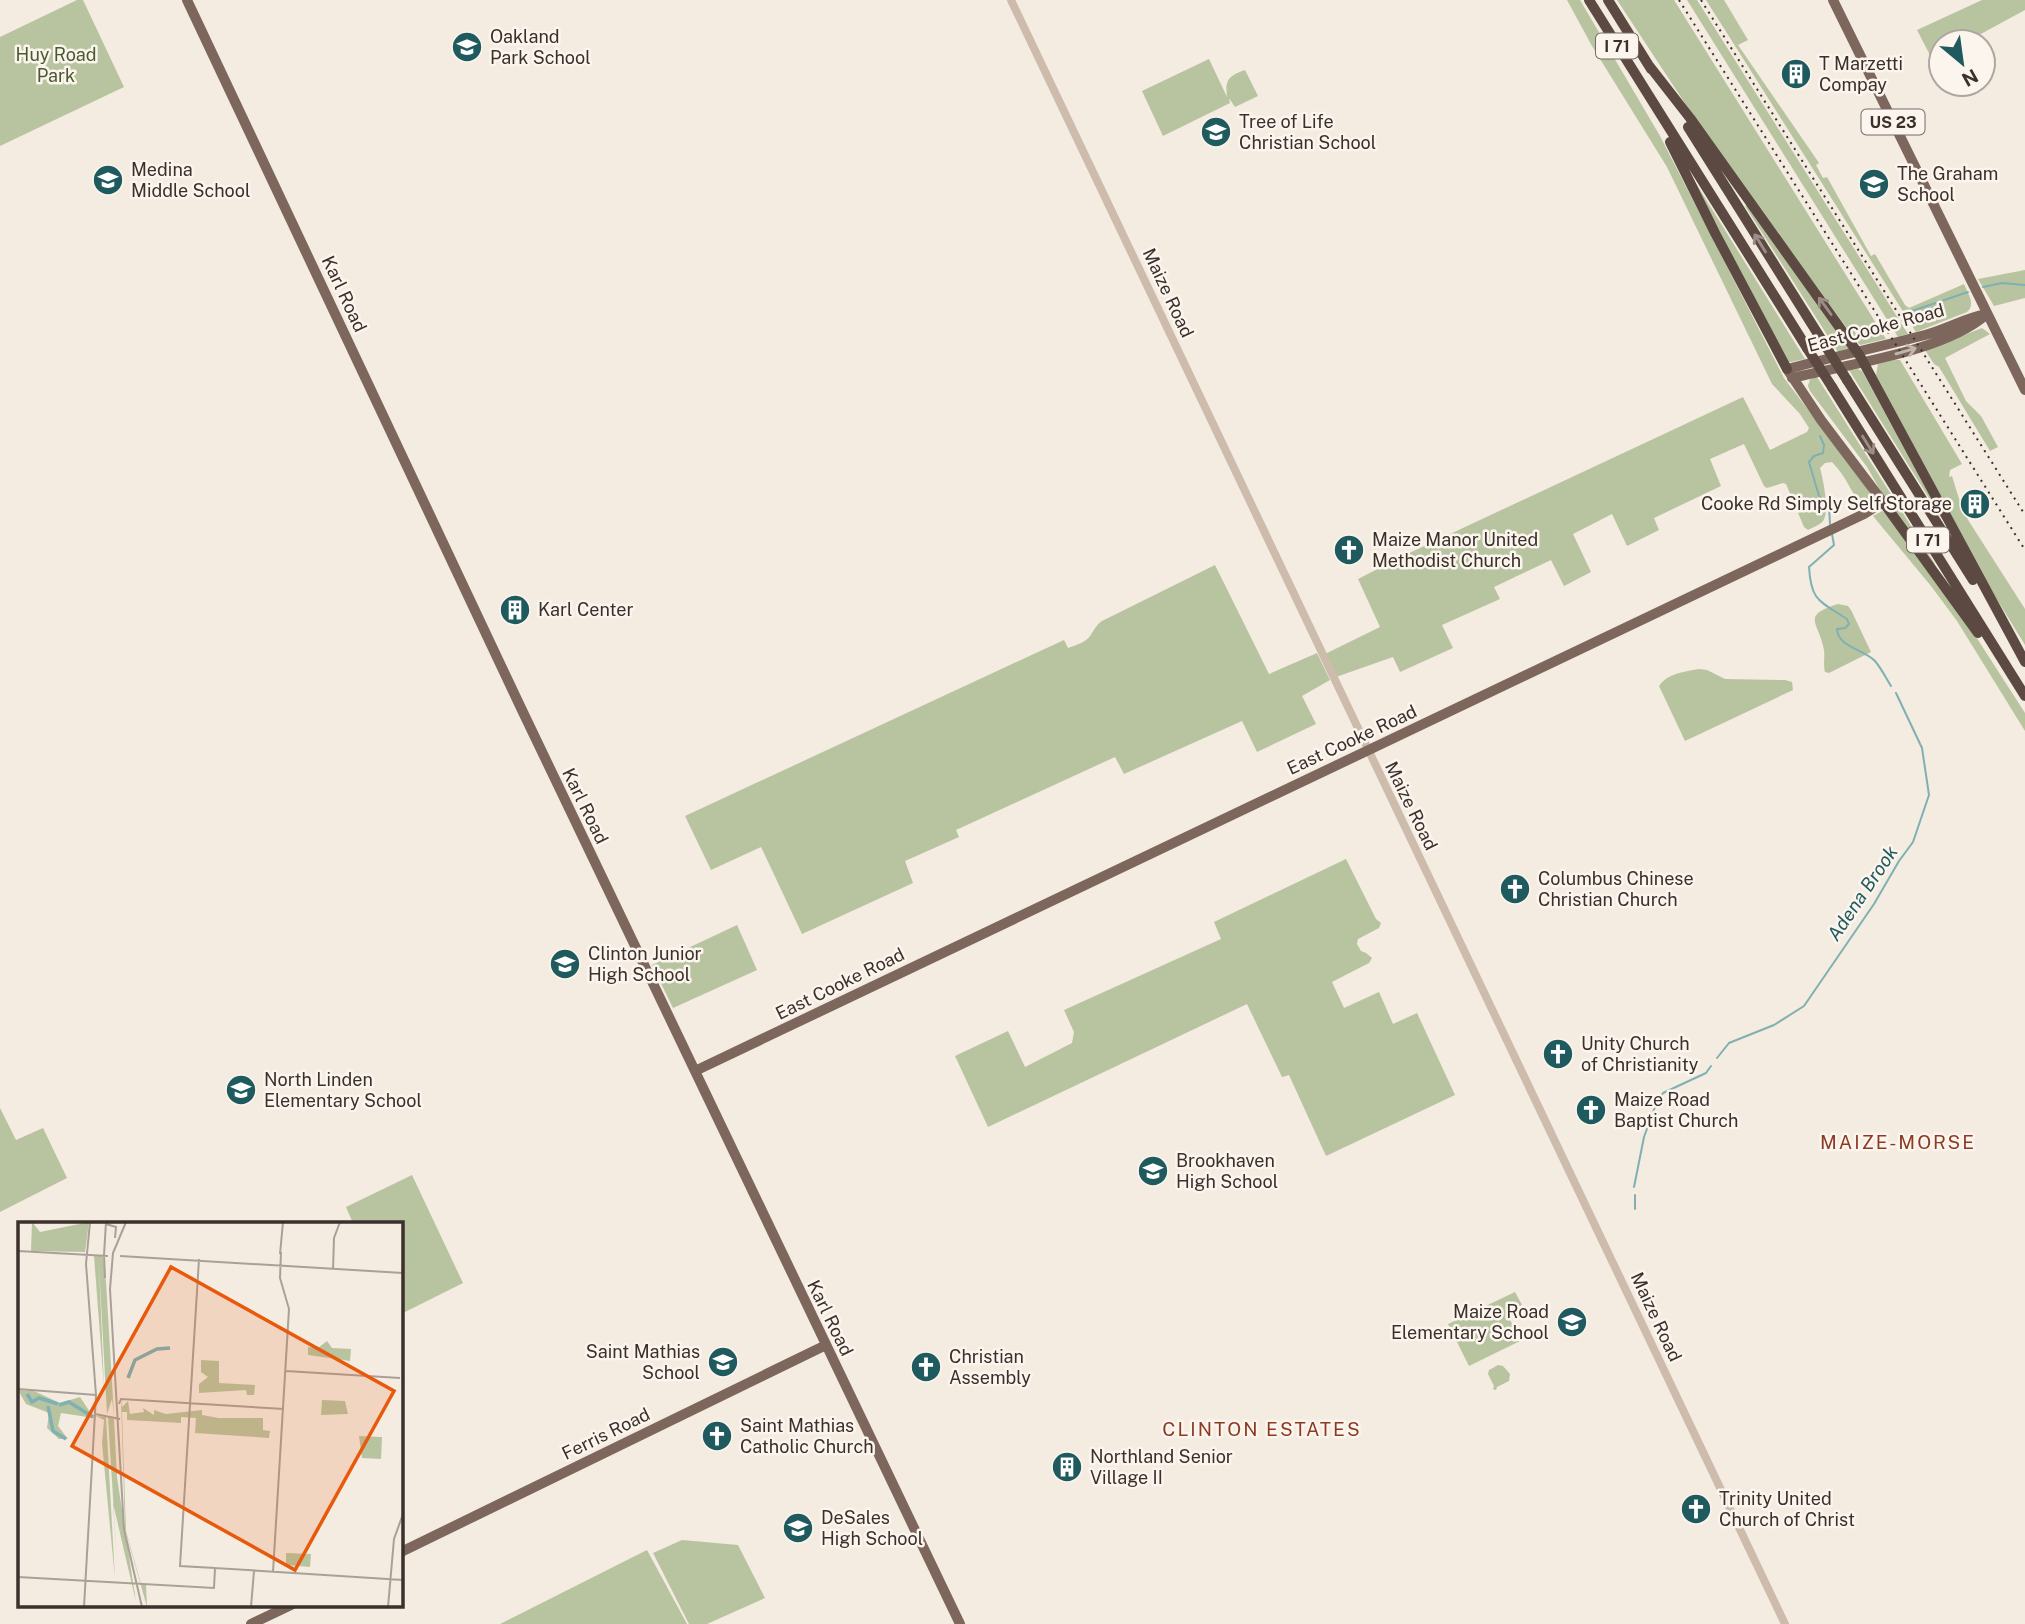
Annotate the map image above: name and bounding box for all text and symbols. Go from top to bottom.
place label: Oakland Park School [490,26,591,68]
north arrow [1927,28,1997,98]
school or university icon: Oakland Park School [450,30,484,64]
road number: I 71 [1596,34,1638,58]
park label: Huy Road Park [16,44,96,86]
place label: T Marzetti Compay [1819,53,1903,95]
building icon: T Marzetti Compay [1779,57,1813,91]
text: N [1958,65,1982,91]
road number: US 23 [1862,110,1924,134]
place label: Tree of Life Christian School [1239,111,1376,153]
school or university icon: Tree of Life Christian School [1199,115,1233,149]
place label: Medina Middle School [131,159,250,201]
school or university icon: Medina Middle School [91,163,125,197]
place label: The Graham School [1897,163,1998,205]
school or university icon: The Graham School [1857,167,1891,201]
one-way arrow [1753,234,1768,253]
street label: Maize Road [1139,245,1198,341]
street label: Karl Road [318,252,371,335]
one-way arrow [1818,297,1832,316]
street label: East Cooke Road [1805,299,1947,356]
one-way arrow [1895,344,1917,357]
one-way arrow [1861,434,1875,454]
building icon: Cooke Rd Simply Self Storage [1958,487,1992,521]
place label: Cooke Rd Simply Self Storage [1701,493,1952,514]
road number: I 71 [1907,527,1949,552]
place label: Maize Manor United Methodist Church [1372,529,1538,571]
church icon: Maize Manor United Methodist Church [1332,533,1366,567]
building icon: Karl Center [498,593,532,627]
place label: Karl Center [538,599,634,620]
street label: East Cooke Road [1284,700,1420,779]
street label: Maize Road [1381,758,1442,854]
street label: Karl Road [558,765,613,847]
water label: Adena Brook [1822,841,1902,945]
place label: Columbus Chinese Christian Church [1538,868,1694,910]
church icon: Columbus Chinese Christian Church [1498,872,1532,906]
place label: Clinton Junior High School [588,943,702,985]
street label: East Cooke Road [772,943,908,1024]
school or university icon: Clinton Junior High School [548,947,582,981]
place label: Unity Church of Christianity [1581,1033,1699,1075]
church icon: Unity Church of Christianity [1541,1037,1575,1071]
place label: North Linden Elementary School [264,1069,422,1111]
school or university icon: North Linden Elementary School [224,1073,258,1107]
place label: Maize Road Baptist Church [1614,1089,1738,1131]
church icon: Maize Road Baptist Church [1574,1093,1608,1127]
district label: MAIZE-MORSE [1820,1131,1976,1153]
place label: Brookhaven High School [1176,1150,1278,1192]
school or university icon: Brookhaven High School [1136,1154,1170,1188]
inset map [18,1222,402,1606]
street label: Maize Road [1627,1269,1686,1365]
street label: Karl Road [803,1277,858,1359]
place label: Maize Road Elementary School [1391,1301,1549,1343]
school or university icon: Maize Road Elementary School [1555,1305,1589,1339]
place label: Saint Mathias School [586,1341,700,1383]
school or university icon: Saint Mathias School [706,1345,740,1379]
place label: Christian Assembly [949,1346,1031,1388]
church icon: Christian Assembly [909,1350,943,1384]
street label: Ferris Road [558,1403,653,1464]
place label: Saint Mathias Catholic Church [740,1415,874,1457]
district label: CLINTON ESTATES [1162,1418,1362,1440]
church icon: Saint Mathias Catholic Church [700,1419,734,1453]
place label: Northland Senior Village II [1090,1446,1233,1488]
building icon: Northland Senior Village II [1050,1450,1084,1484]
place label: Trinity United Church of Christ [1719,1488,1855,1530]
church icon: Trinity United Church of Christ [1679,1492,1713,1526]
place label: DeSales High School [821,1507,923,1549]
school or university icon: DeSales High School [781,1511,815,1545]

